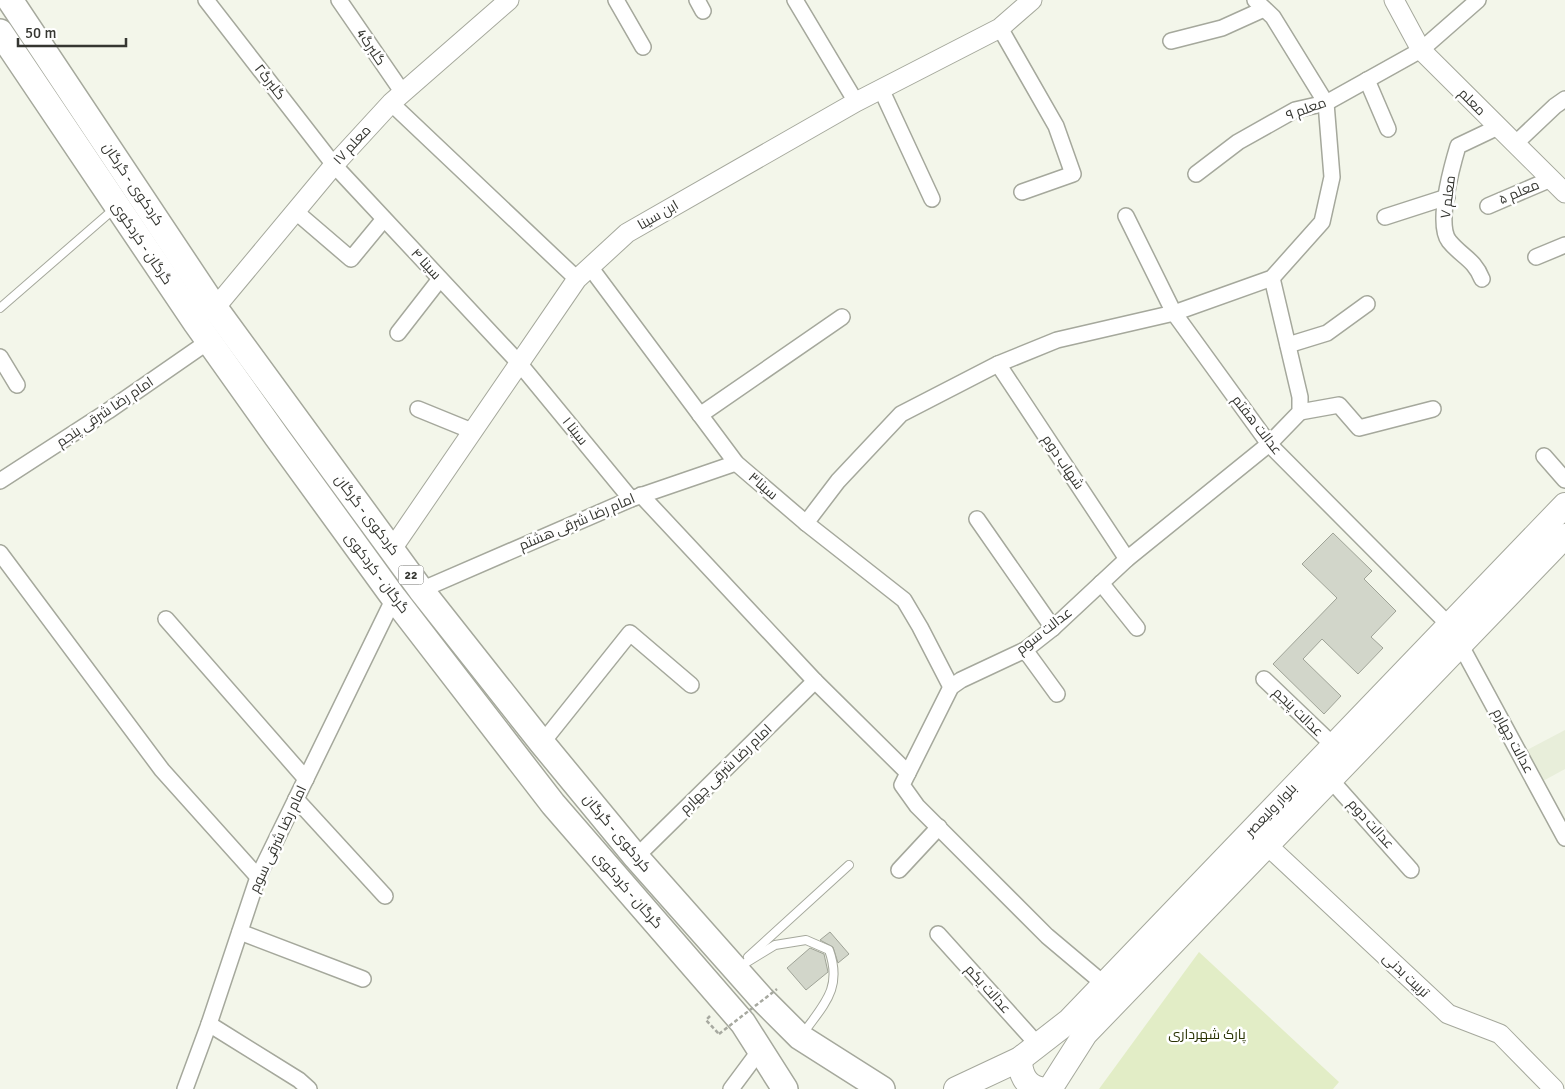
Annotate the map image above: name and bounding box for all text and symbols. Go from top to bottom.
scale bar [18,15,125,47]
text: 50 m [25,24,56,42]
street label: گلبرگ4 [353,25,389,69]
street label: گلبرگ۲ [251,61,289,103]
street label: معلم [1454,85,1489,120]
street label: معلم ۹ [1283,94,1329,125]
street label: معلم ۱۷ [330,122,375,169]
street label: کردکوی - گرگان [99,139,167,229]
street label: معلم ۷ [1437,175,1460,220]
street label: معلم ۵ [1496,176,1542,209]
street label: ابن سینا [635,197,681,233]
street label: گرگان - کردکوی [108,198,176,288]
street label: سینا ۴ [407,245,445,283]
street label: امام رضا شرقی پنجم [53,373,157,452]
street label: عدالت هفتم [1228,392,1286,459]
street label: سینا ۱ [559,413,591,449]
street label: شهاب دوم [1038,431,1087,493]
street label: سینا۳ [745,469,781,503]
street label: کردکوی - گرگان [331,471,403,559]
street label: امام رضا شرقی هشتم [516,490,638,555]
street label: گرگان - کردکوی [341,529,413,617]
road number: 22 [398,566,424,584]
street label: عدالت سوم [1013,604,1076,659]
street label: عدالت پنجم [1269,684,1327,741]
street label: عدالت چهارم [1488,705,1537,777]
street label: امام رضا شرقی چهارم [676,721,776,818]
street label: بلوار ولیعصر [1241,780,1300,841]
street label: امام رضا شرقی سوم [246,783,311,896]
street label: کردکوی - گرگان [579,790,655,876]
street label: عدالت دوم [1344,796,1398,853]
street label: گرگان - کردکوی [590,848,666,932]
street label: تربیت بدنی [1379,949,1433,1001]
street label: عدالت یکم [961,961,1014,1018]
park label: پارک شهرداری [1168,1026,1246,1044]

